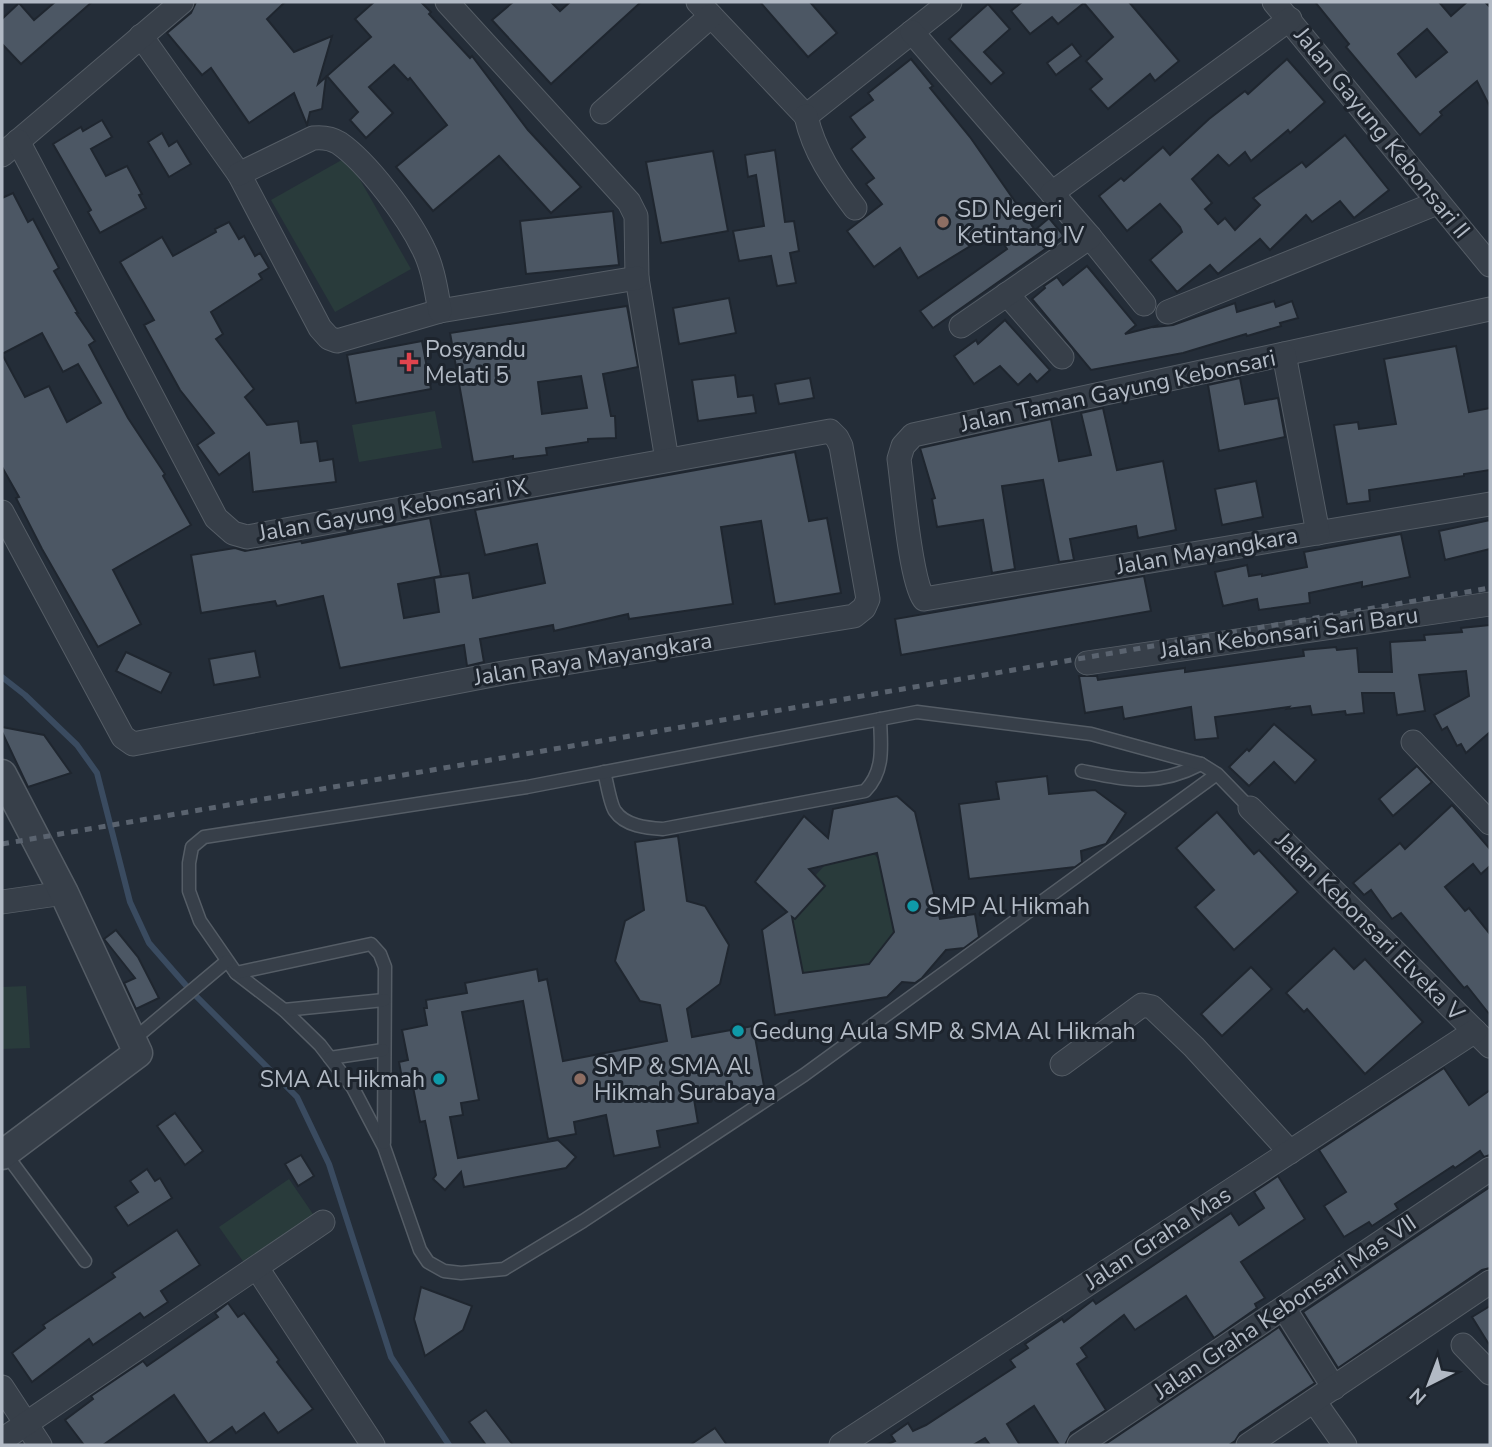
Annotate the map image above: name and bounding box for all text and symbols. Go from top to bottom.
street label: Jalan Gayung Kebonsari II [1286,20,1477,245]
place label: SD Negeri Ketintang IV [957,194,1084,251]
marker: SD Negeri Ketintang IV [935,214,951,230]
place label: Posyandu Melati 5 [425,334,526,391]
street label: Jalan Taman Gayung Kebonsari [957,342,1278,440]
marker: Posyandu Melati 5 [399,352,419,372]
street label: Jalan Gayung Kebonsari IX [255,471,530,549]
street label: Jalan Mayangkara [1113,520,1300,582]
street label: Jalan Kebonsari Sari Baru [1157,600,1420,667]
street label: Jalan Raya Mayangkara [471,625,714,693]
street label: Jalan Kebonsari Elveka V [1268,825,1471,1028]
place label: SMP Al Hikmah [927,891,1090,922]
marker: SMP Al Hikmah [905,898,921,914]
place label: Gedung Aula SMP & SMA Al Hikmah [752,1016,1136,1047]
marker: Gedung Aula SMP & SMA Al Hikmah [730,1023,746,1039]
place label: SMP & SMA Al Hikmah Surabaya [594,1051,776,1108]
place label: SMA Al Hikmah [260,1064,425,1095]
marker: SMA Al Hikmah [431,1071,447,1087]
marker: SMP & SMA Al Hikmah Surabaya [572,1071,588,1087]
street label: Jalan Graha Mas [1078,1179,1237,1297]
street label: Jalan Graha Kebonsari Mas VII [1147,1207,1422,1407]
north arrow [1394,1349,1464,1419]
text: N [1404,1381,1432,1410]

